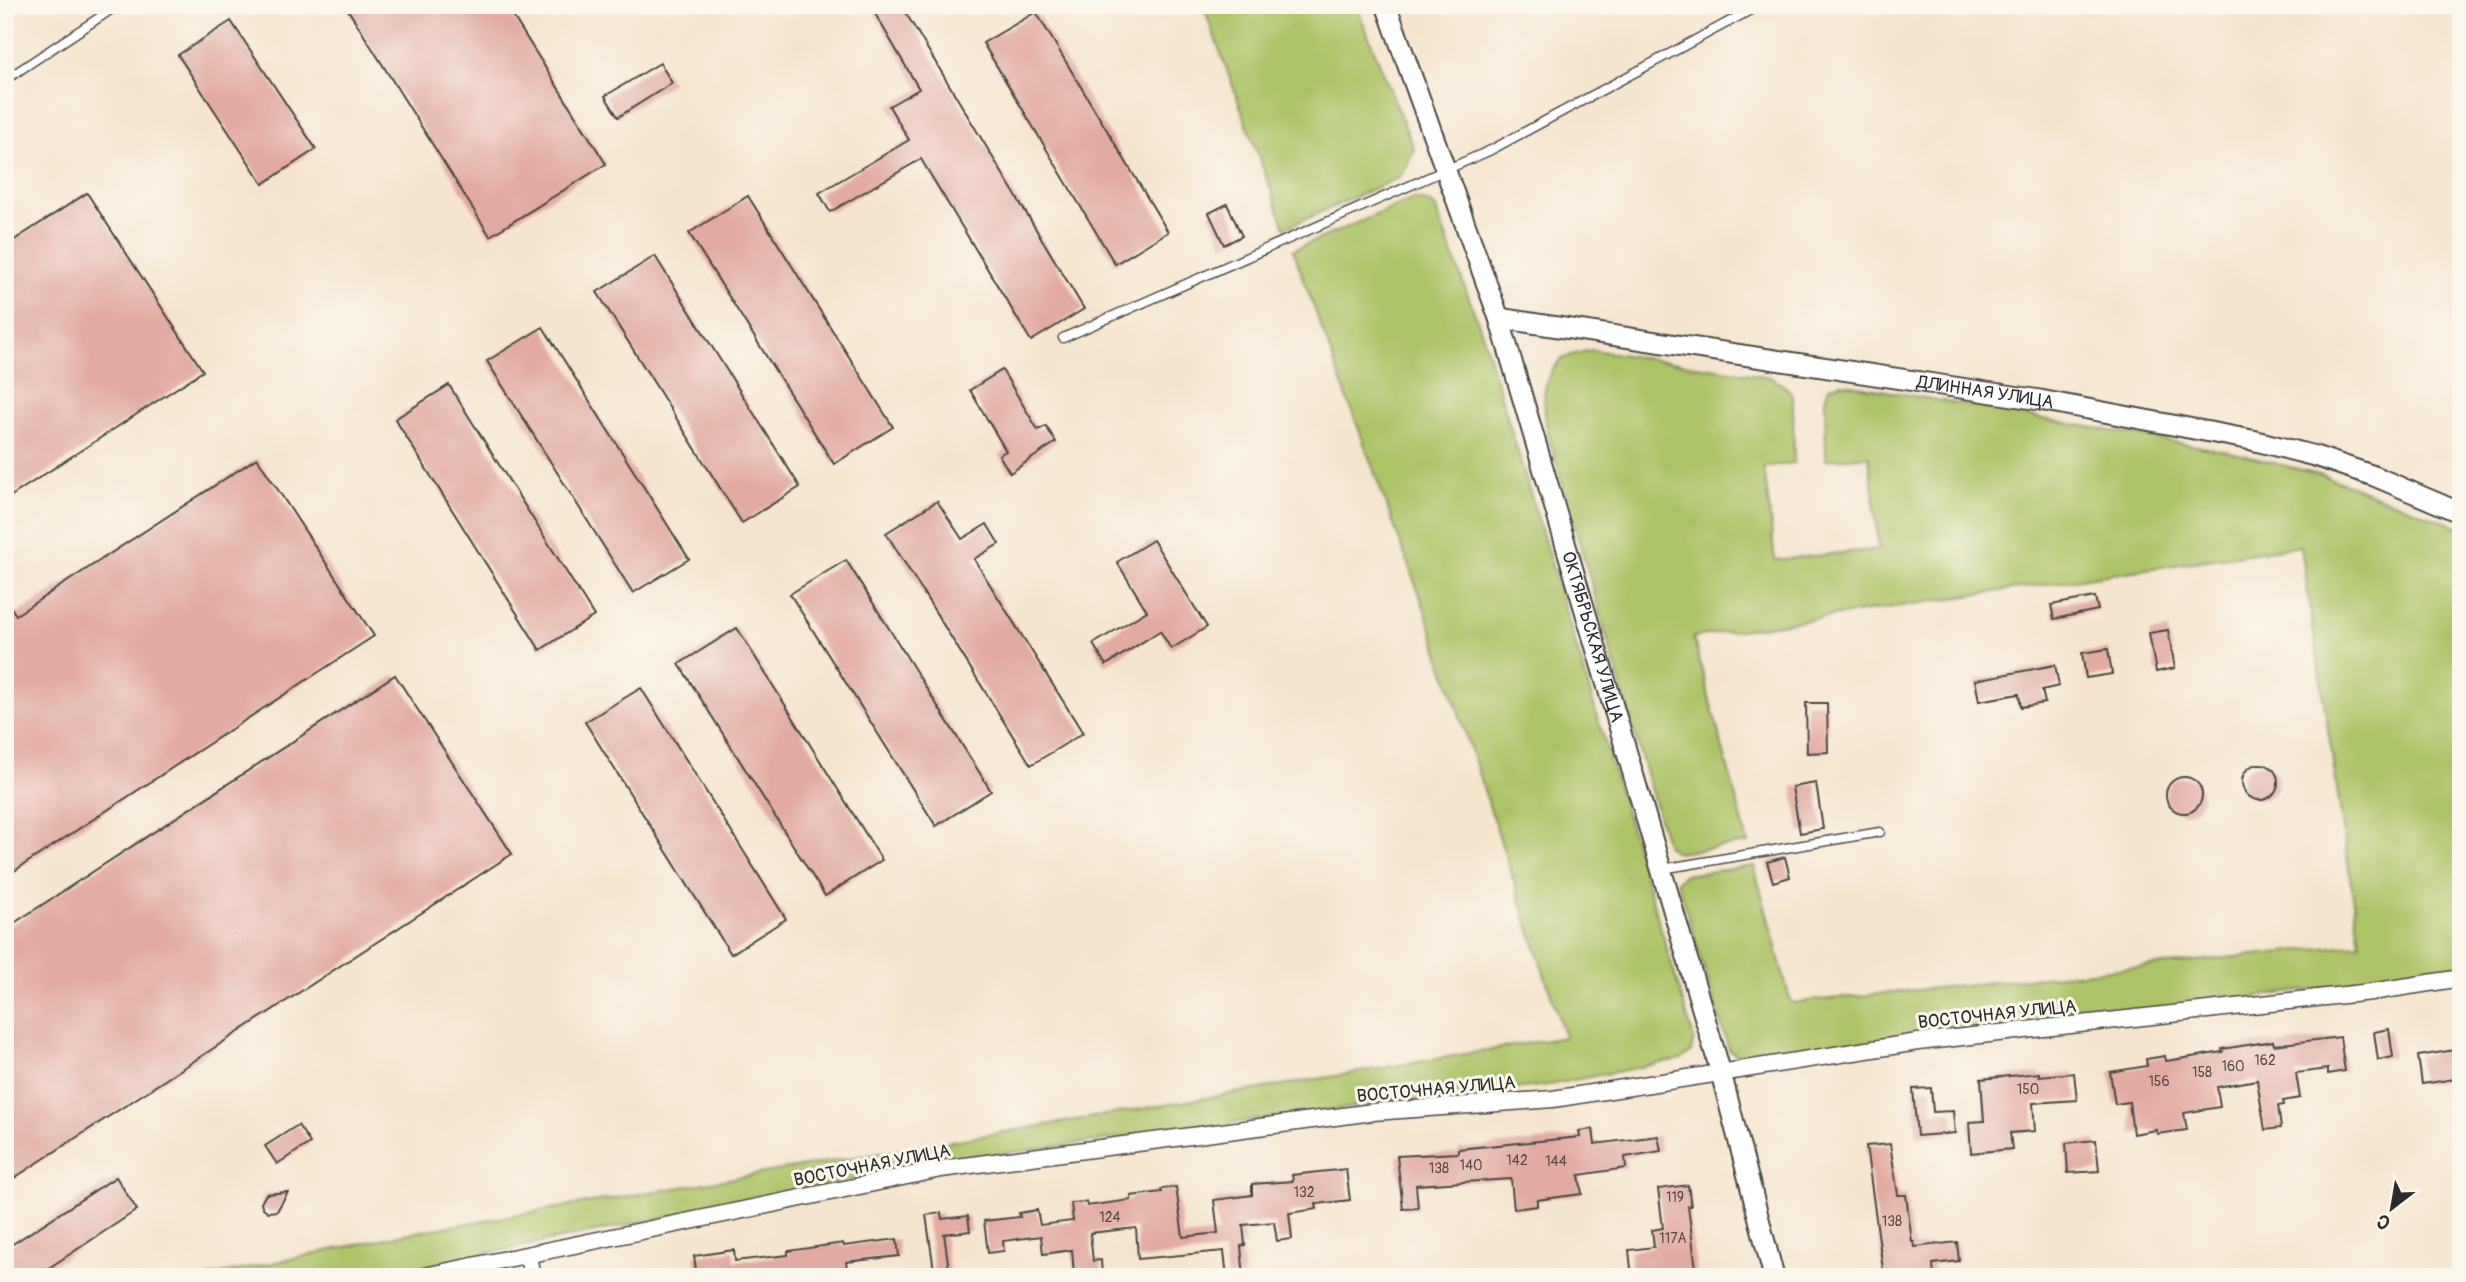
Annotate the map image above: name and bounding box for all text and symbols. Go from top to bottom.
street label: ДЛИННАЯ УЛИЦА [1914,370,2056,414]
street label: ОКТЯБРЬСКАЯ УЛИЦА [1556,549,1628,725]
street label: ВОСТОЧНАЯ УЛИЦА [1917,995,2078,1034]
house number: 162 [2254,1052,2276,1069]
house number: 160 [2221,1058,2245,1075]
house number: 158 [2192,1064,2212,1081]
street label: ВОСТОЧНАЯ УЛИЦА [1356,1071,1517,1108]
house number: 156 [2148,1073,2170,1090]
house number: 150 [2017,1081,2039,1098]
street label: ВОСТОЧНАЯ УЛИЦА [792,1139,953,1192]
house number: 142 [1506,1152,1528,1169]
house number: 144 [1545,1153,1567,1170]
house number: 140 [1459,1157,1483,1174]
house number: 138 [1429,1160,1449,1177]
north arrow [2358,1174,2428,1244]
house number: 132 [1293,1184,1315,1201]
house number: 119 [1666,1189,1684,1206]
text: С [2372,1208,2395,1235]
house number: 124 [1099,1209,1121,1226]
house number: 138 [1882,1213,1902,1230]
house number: 117А [1659,1230,1687,1247]

